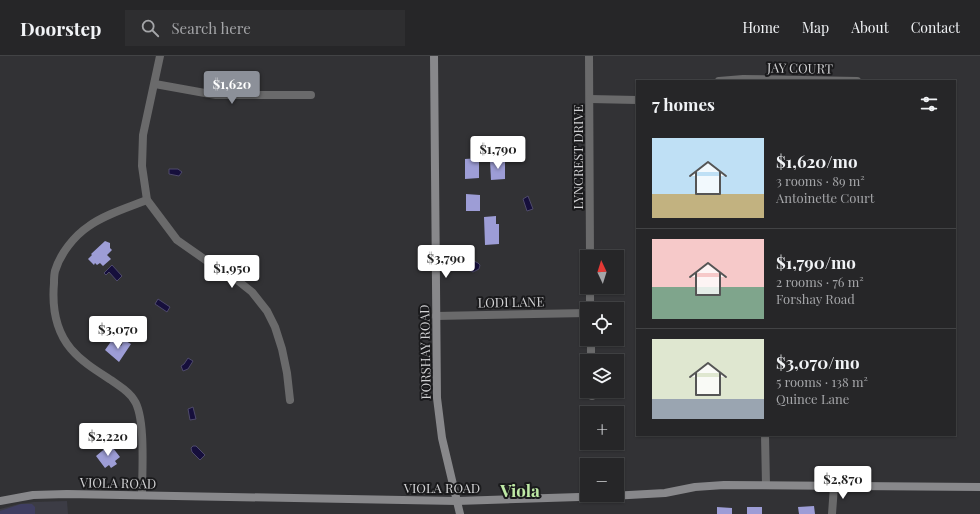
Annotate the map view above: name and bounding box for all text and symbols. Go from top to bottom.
search box [125,10,405,46]
text: Doorstep [20,15,101,41]
icon: search [139,17,161,39]
text: Search here [171,18,251,38]
text: Home [742,18,780,37]
text: Map [802,18,829,37]
text: About [851,18,889,37]
text: Contact [911,18,960,37]
street label: JAY COURT [766,58,833,77]
pin: $1,620 [199,71,265,105]
text: $1,620 [213,75,251,92]
text: 7 homes [652,93,715,115]
icon: filters [918,93,940,115]
street label: LYNCREST DRIVE [569,104,586,210]
pin: $1,790 [465,136,531,170]
text: $1,790 [479,140,517,157]
text: $1,620/mo [776,150,858,172]
icon: home [684,154,732,202]
text: 3 rooms · 89 m² [776,172,865,189]
text: Antoinette Court [776,189,874,206]
pin: $3,790 [413,245,479,279]
text: $3,790 [427,249,465,266]
north arrow [580,250,624,294]
map controls [580,250,624,502]
text: $1,790/mo [776,251,856,273]
pin: $1,950 [199,255,265,289]
icon: home [684,255,732,303]
text: $1,950 [213,259,251,276]
text: 2 rooms · 76 m² [776,273,864,290]
text: Forshay Road [776,290,855,307]
street label: LODI LANE [477,292,545,311]
button: locate [580,302,624,346]
street label: FORSHAY ROAD [415,304,434,400]
pin: $3,070 [85,316,151,350]
text: $3,070 [98,320,138,337]
text: $3,070/mo [776,351,860,373]
button: layers [580,354,624,398]
icon: home [684,355,732,403]
text: 5 rooms · 138 m² [776,373,868,390]
text: Quince Lane [776,390,849,407]
button: + [580,406,624,450]
pin: $2,220 [75,423,141,457]
text: $2,220 [88,427,128,444]
button: − [580,458,624,502]
pin: $2,870 [810,466,876,500]
text: $2,870 [823,470,863,487]
street label: VIOLA ROAD [79,473,156,492]
street label: VIOLA ROAD [403,479,480,496]
district label: Viola [499,479,540,501]

